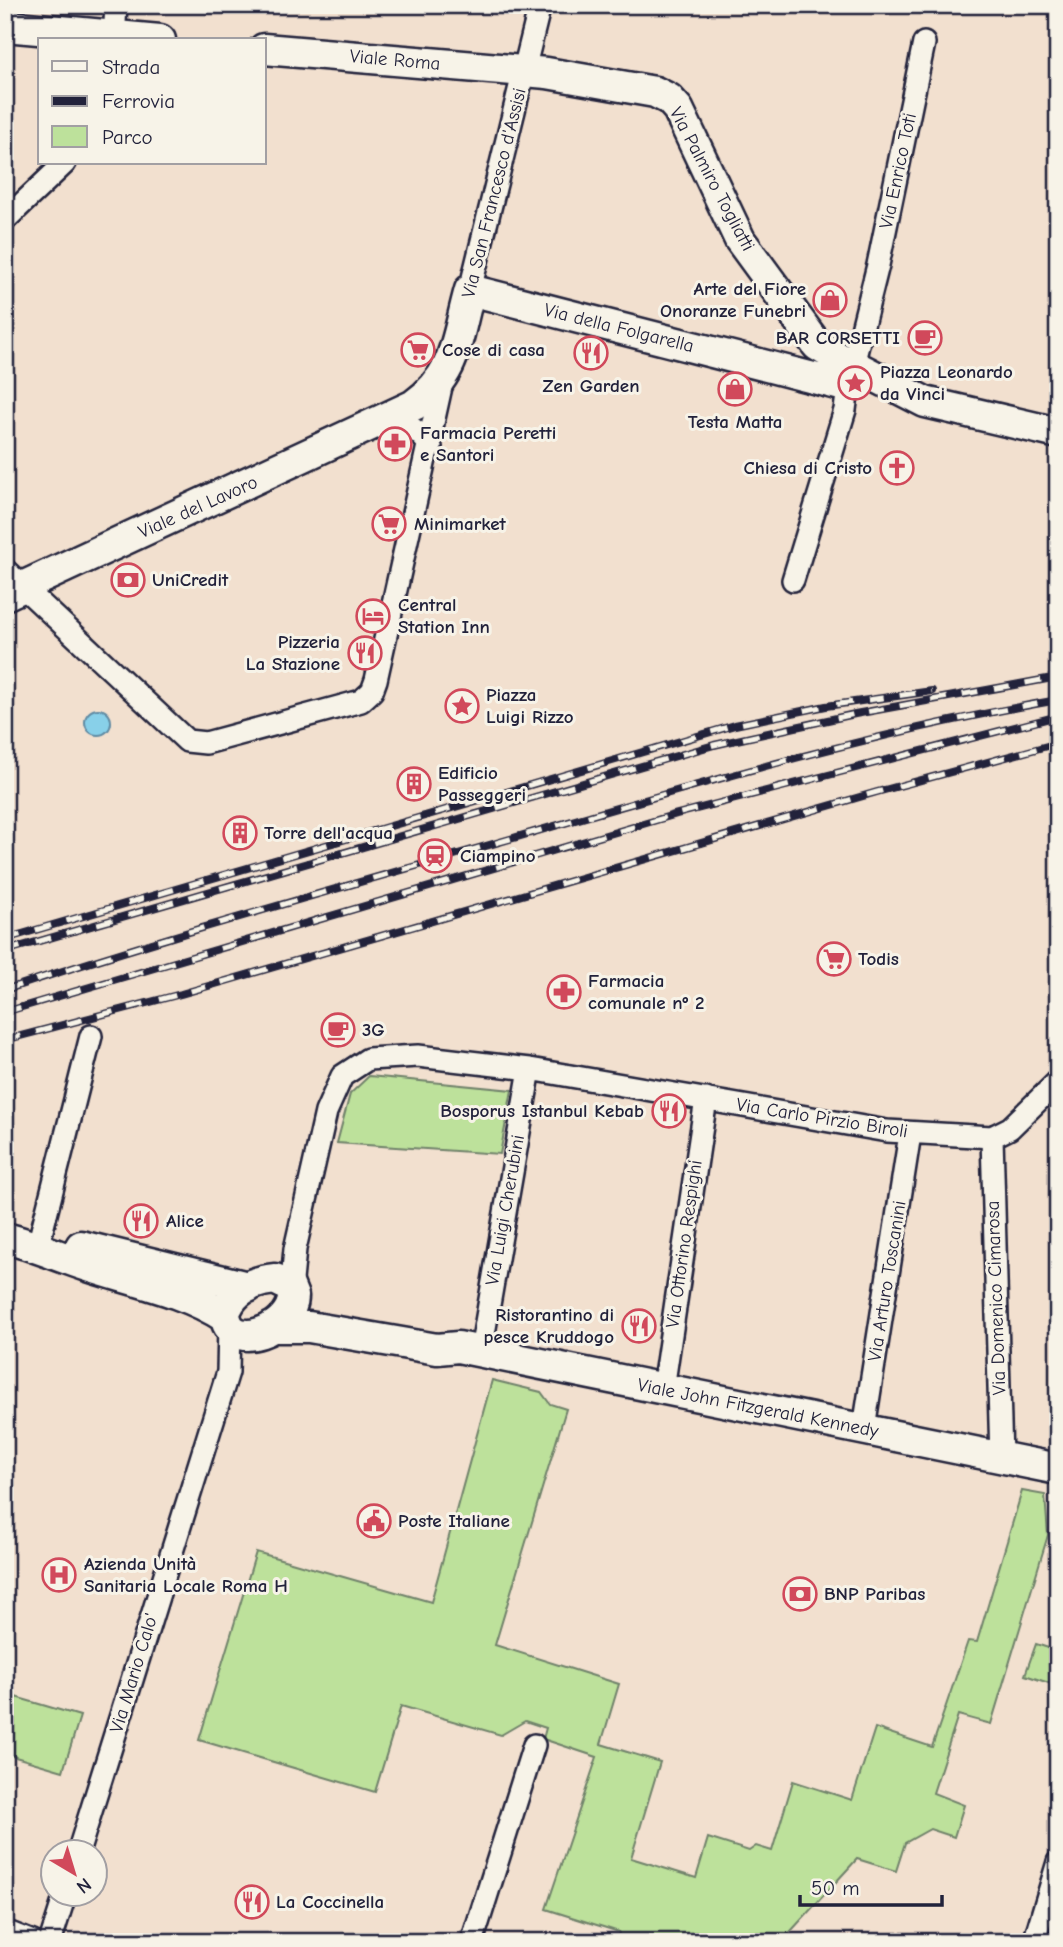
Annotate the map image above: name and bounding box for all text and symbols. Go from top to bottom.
legend [38,38,266,164]
street label: Viale Roma [349,45,441,75]
text: Strada [102,55,160,79]
street label: Via San Francesco d'Assisi [457,86,531,300]
text: Ferrovia [102,89,175,113]
street label: Via Palmiro Togliatti [665,103,759,255]
street label: Via Enrico Toti [875,111,921,231]
text: Parco [102,125,153,149]
place label: Arte del Fiore Onoranze Funebri [660,278,806,322]
shop icon: Arte del Fiore Onoranze Funebri [811,281,849,319]
street label: Via della Folgarella [542,299,696,357]
cafe icon: BAR CORSETTI [906,319,944,357]
place label: BAR CORSETTI [776,327,900,349]
supermarket icon: Cose di casa [399,331,437,369]
restaurant icon: Zen Garden [572,334,610,372]
place label: Cose di casa [442,339,545,361]
place label: Piazza Leonardo da Vinci [880,361,1013,405]
place icon: Piazza Leonardo da Vinci [836,364,874,402]
shop icon: Testa Matta [716,370,754,408]
place label: Zen Garden [542,375,640,397]
place label: Testa Matta [688,411,782,433]
place label: Farmacia Peretti e Santori [420,422,556,466]
pharmacy icon: Farmacia Peretti e Santori [376,425,414,463]
church icon: Chiesa di Cristo [878,449,916,487]
place label: Chiesa di Cristo [743,457,872,479]
street label: Viale del Lavoro [135,471,261,543]
supermarket icon: Minimarket [370,505,408,543]
place label: Minimarket [414,513,507,535]
bank icon: UniCredit [109,561,147,599]
place label: UniCredit [152,569,229,591]
place label: Central Station Inn [398,594,490,638]
hotel icon: Central Station Inn [354,597,392,635]
place label: Pizzeria La Stazione [246,631,340,675]
restaurant icon: Pizzeria La Stazione [346,634,384,672]
place label: Piazza Luigi Rizzo [486,684,574,728]
place icon: Piazza Luigi Rizzo [443,687,481,725]
place label: Edificio Passeggeri [438,762,526,806]
building icon: Edificio Passeggeri [395,765,433,803]
building icon: Torre dell'acqua [221,814,259,852]
place label: Torre dell'acqua [264,822,393,844]
station icon: Ciampino [416,837,454,875]
place label: Ciampino [460,845,536,867]
supermarket icon: Todis [815,940,853,978]
place label: Todis [858,948,899,970]
place label: Farmacia comunale nº 2 [588,970,705,1014]
pharmacy icon: Farmacia comunale nº 2 [545,973,583,1011]
cafe icon: 3G [319,1011,357,1049]
place label: 3G [362,1019,385,1041]
restaurant icon: Bosporus Istanbul Kebab [650,1092,688,1130]
street label: Via Carlo Pirzio Biroli [735,1094,909,1142]
place label: Bosporus Istanbul Kebab [440,1100,644,1122]
street label: Via Luigi Cherubini [481,1133,529,1287]
street label: Via Ottorino Respighi [661,1159,707,1329]
street label: Via Arturo Toscanini [863,1199,911,1363]
street label: Via Domenico Cimarosa [982,1200,1010,1396]
restaurant icon: Alice [122,1202,160,1240]
place label: Alice [166,1210,204,1232]
place label: Ristorantino di pesce Kruddogo [484,1304,614,1348]
restaurant icon: Ristorantino di pesce Kruddogo [620,1307,658,1345]
street label: Viale John Fitzgerald Kennedy [636,1374,881,1442]
public building icon: Poste Italiane [355,1502,393,1540]
place label: Poste Italiane [398,1510,510,1532]
place label: Azienda Unità Sanitaria Locale Roma H [84,1553,288,1597]
hospital icon: Azienda Unità Sanitaria Locale Roma H [40,1556,78,1594]
bank icon: BNP Paribas [781,1575,819,1613]
place label: BNP Paribas [824,1583,925,1605]
street label: Via Mario Calo' [105,1610,163,1736]
north arrow [38,1839,108,1909]
scale bar [800,1863,942,1907]
text: N [72,1873,96,1898]
text: 50 m [811,1876,860,1900]
restaurant icon: La Coccinella [233,1883,271,1921]
place label: La Coccinella [276,1891,384,1913]

